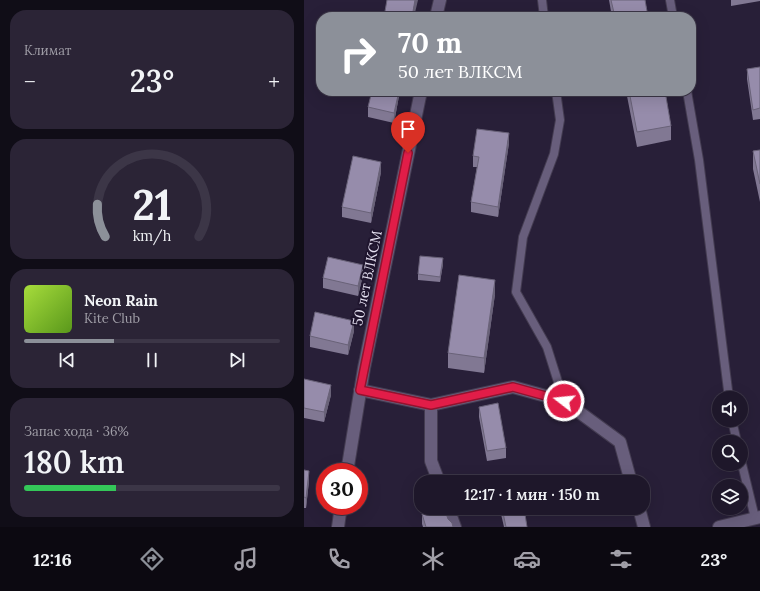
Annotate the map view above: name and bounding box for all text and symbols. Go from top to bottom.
text: 70 m [398,25,462,61]
icon: right [332,28,384,80]
text: Климат [24,42,71,59]
text: 50 лет ВЛКСМ [398,60,523,83]
text: 23° [130,62,174,100]
text: − [24,67,36,95]
text: + [268,67,280,95]
pin [391,112,425,153]
icon: arrive [397,118,419,140]
text: 21 [132,178,172,231]
text: km/h [133,226,172,245]
street label: 50 лет ВЛКСМ [348,229,386,327]
text: Neon Rain [84,291,158,310]
text: Kite Club [84,310,140,327]
icon: previous [56,349,78,371]
icon: pause [141,349,163,371]
icon: next [226,349,248,371]
position arrow [543,380,585,422]
map controls [712,391,748,515]
button: sound [712,391,748,427]
text: Запас хода · 36% [24,423,129,440]
button: search [712,435,748,471]
text: 180 km [24,443,124,481]
speed limit sign: 30 [316,463,368,515]
button: layers [712,479,748,515]
text: 12:17 · 1 мин · 150 m [464,485,600,504]
icon: directions [138,545,166,573]
icon: music [232,545,260,573]
icon: phone [325,545,353,573]
icon: climate [419,545,447,573]
icon: car [513,545,541,573]
icon: filters [607,545,635,573]
text: 12:16 [33,548,72,571]
text: 23° [701,548,727,571]

